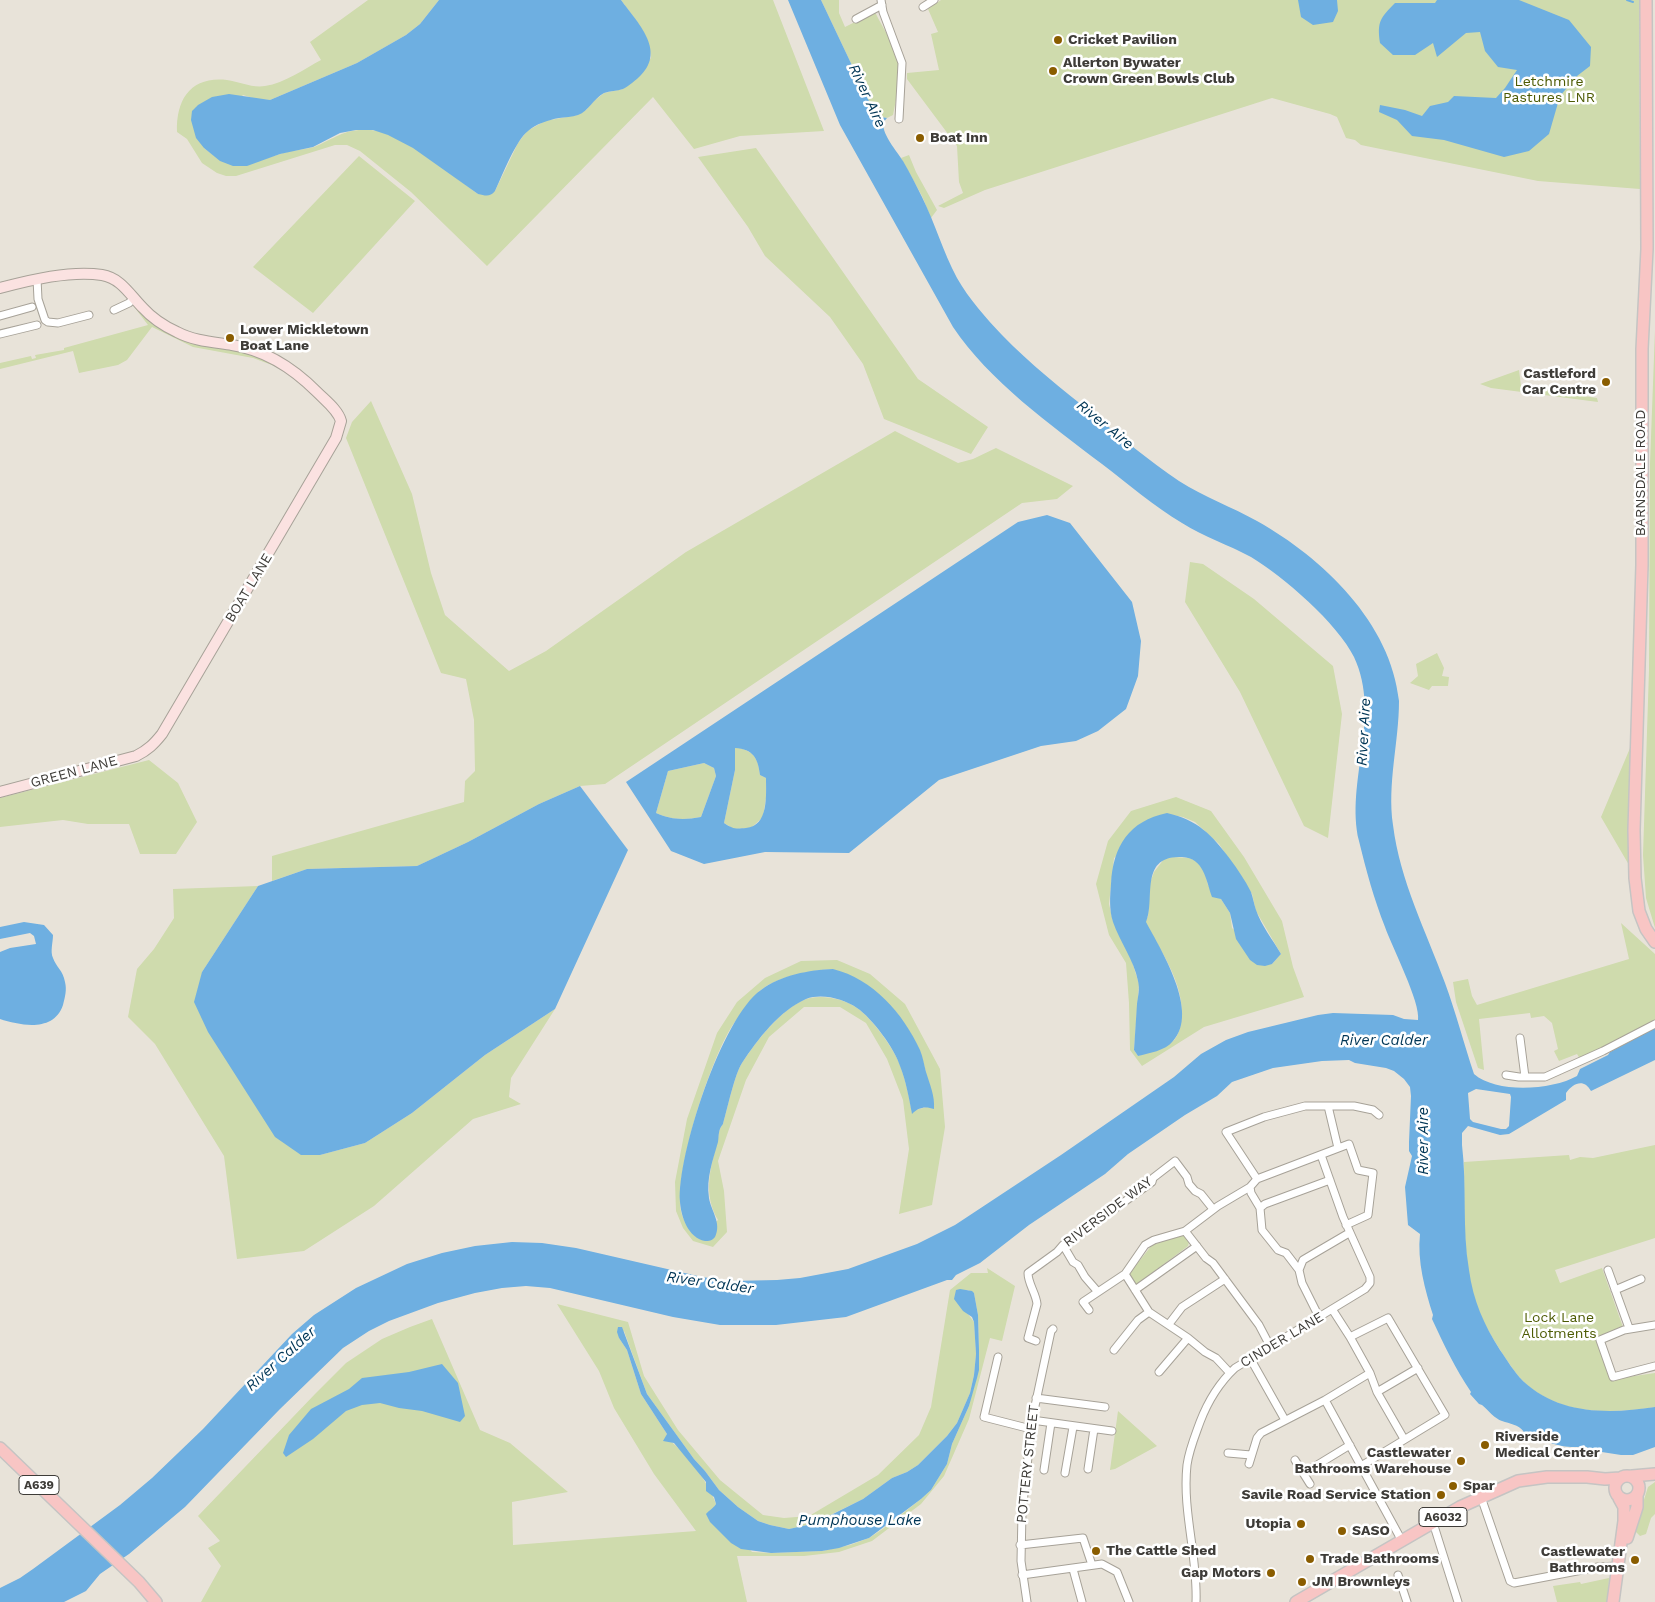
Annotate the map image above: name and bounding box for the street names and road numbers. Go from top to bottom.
street label: BARNSDALE ROAD [1633,410,1649,536]
street label: BOAT LANE [222,551,276,625]
street label: GREEN LANE [29,752,119,792]
street label: RIVERSIDE WAY [1060,1173,1156,1251]
street label: CINDER LANE [1237,1309,1327,1371]
street label: POTTERY STREET [1013,1404,1043,1524]
road number: A639 [19,1476,59,1494]
road number: A6032 [1419,1508,1467,1526]

